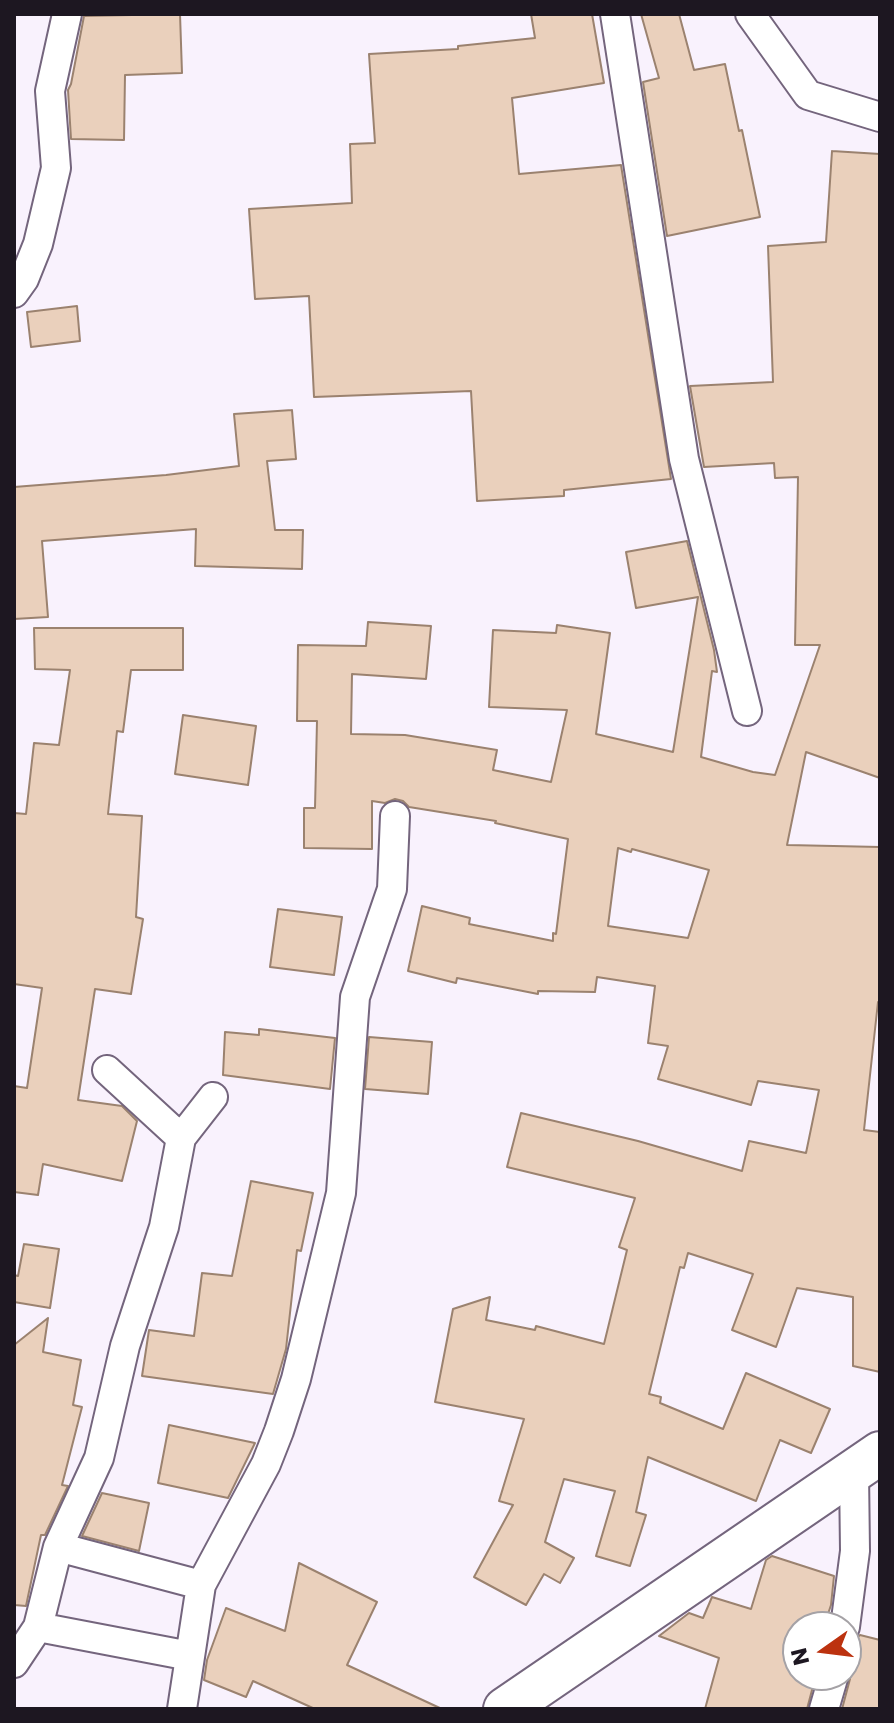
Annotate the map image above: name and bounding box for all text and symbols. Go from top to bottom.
north arrow [782,1611,862,1691]
text: N [783,1645,817,1668]

